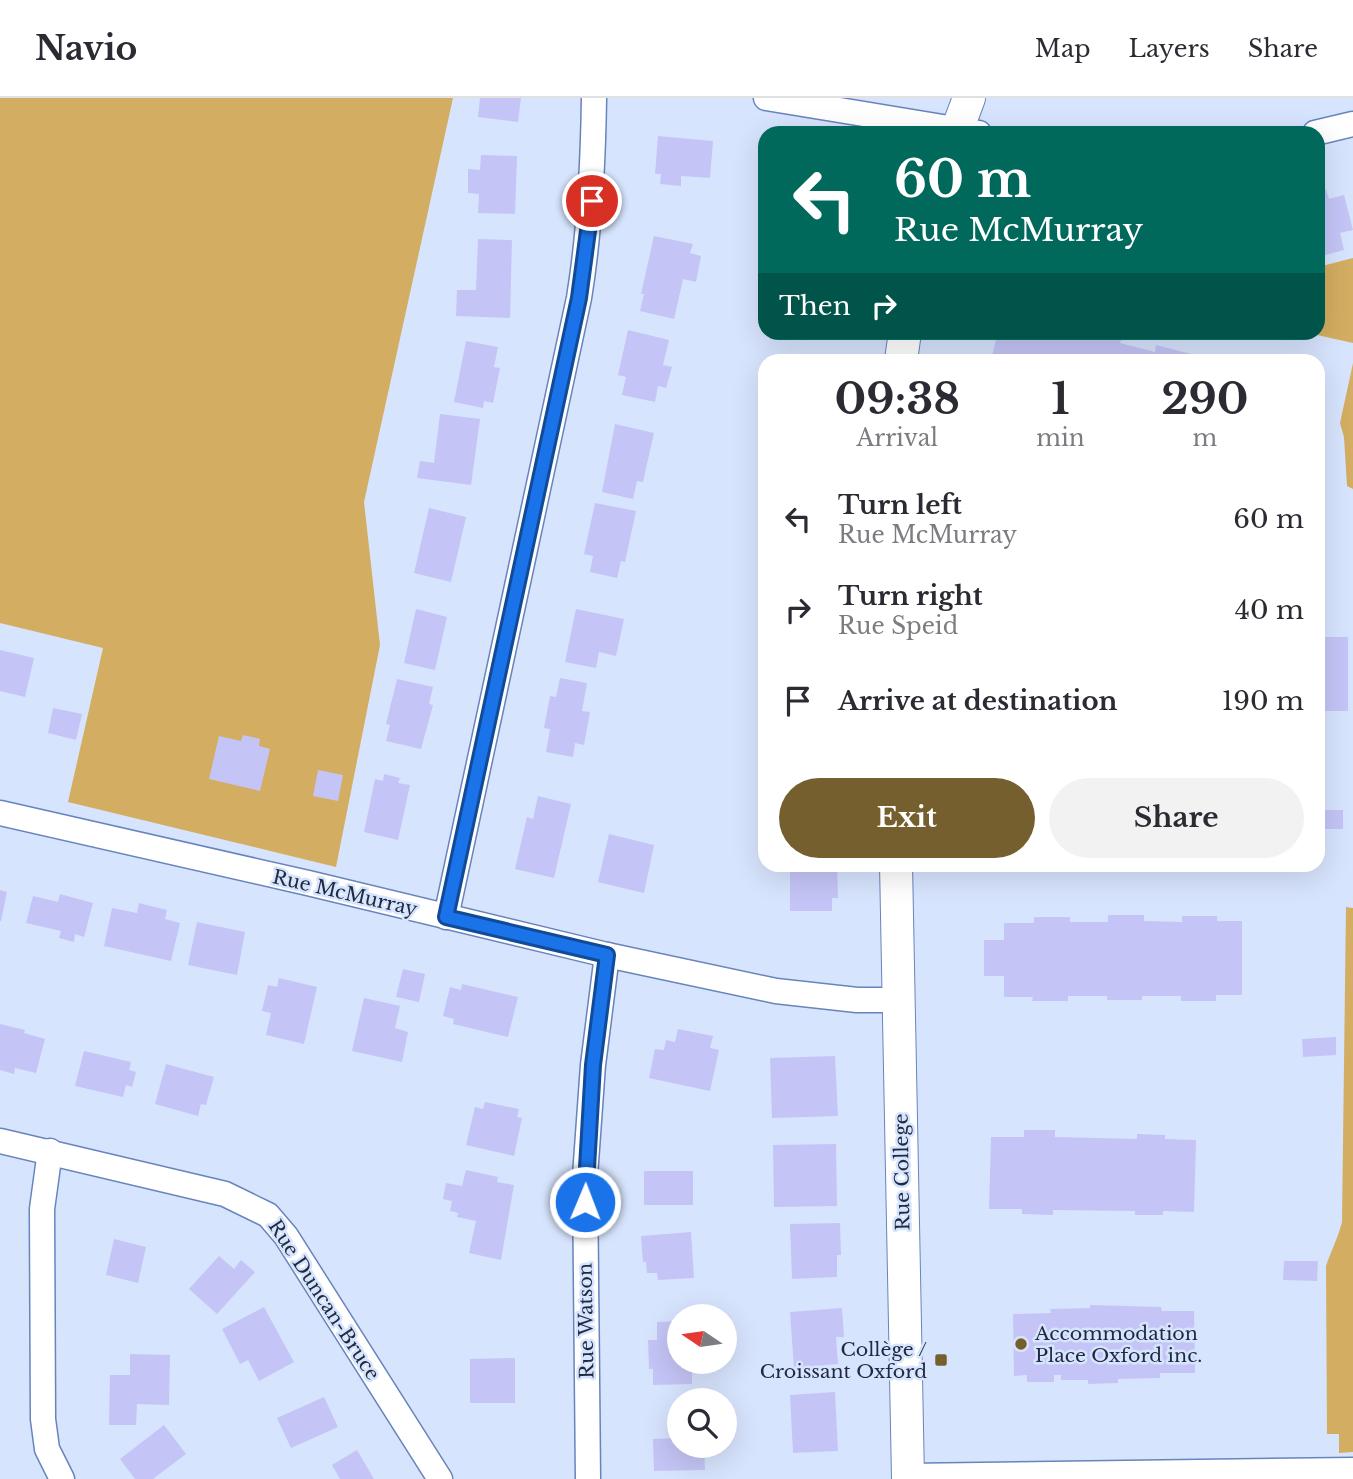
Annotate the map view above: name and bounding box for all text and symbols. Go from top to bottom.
text: Navio [35,28,137,69]
text: Map [1035,34,1091,63]
text: Layers [1129,34,1210,63]
text: Share [1248,34,1318,63]
text: 60 m [894,149,1031,210]
icon: left [779,154,870,245]
pin [562,171,622,231]
icon: arrive [573,182,611,220]
text: Rue McMurray [894,210,1143,250]
icon: right [865,287,903,325]
text: Then [779,290,851,322]
text: 09:38 [834,373,960,425]
text: 1 [1051,373,1070,425]
text: 290 [1161,373,1249,425]
text: Arrival [856,424,938,452]
text: min [1036,424,1085,452]
text: m [1193,424,1217,452]
text: Turn left [838,489,962,521]
icon: left [779,500,817,538]
text: 60 m [1233,503,1304,535]
text: Rue McMurray [838,521,1017,549]
text: Turn right [838,580,983,612]
icon: right [779,591,817,629]
text: 40 m [1235,594,1304,626]
text: Rue Speid [838,612,958,640]
icon: arrive [779,682,817,720]
text: Arrive at destination [838,685,1118,717]
text: 190 m [1222,685,1304,717]
button: Exit [779,778,1035,858]
button: Share [1049,778,1304,858]
street label: Rue McMurray [270,865,420,921]
street label: Rue College [889,1113,915,1231]
position arrow [548,1165,622,1239]
street label: Rue Duncan-Bruce [264,1216,384,1384]
street label: Rue Watson [573,1263,599,1379]
north arrow [667,1304,737,1374]
map controls [667,1304,737,1458]
place label: Accommodation Place Oxford inc. [1034,1322,1202,1367]
marker: Accommodation Place Oxford inc. [1013,1336,1029,1352]
place label: Collège / Croissant Oxford [760,1338,927,1383]
marker: Collège / Croissant Oxford [933,1352,949,1368]
button: search [667,1388,737,1458]

